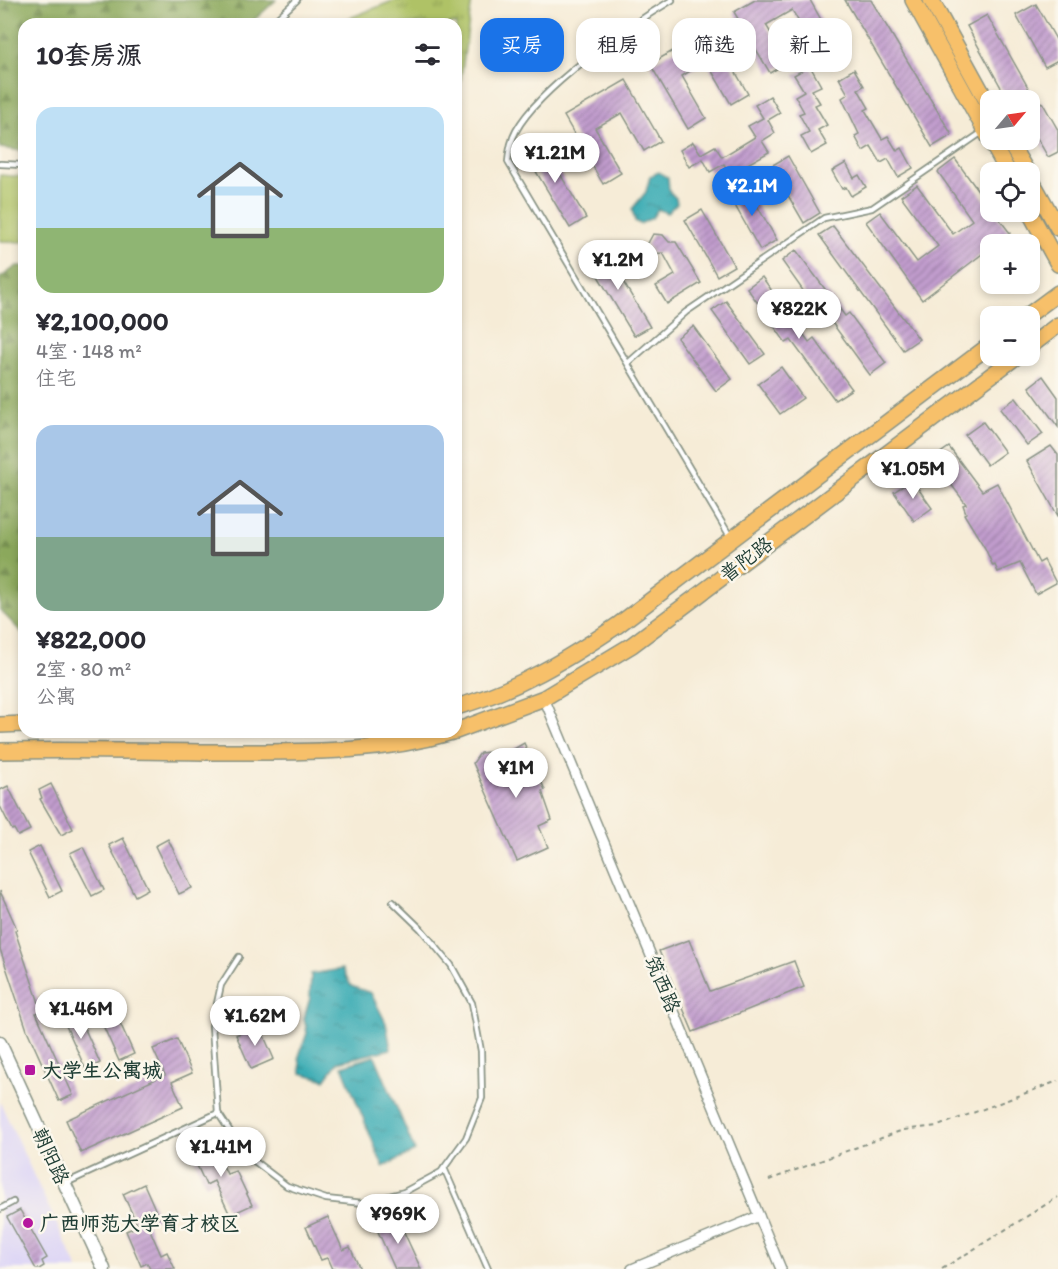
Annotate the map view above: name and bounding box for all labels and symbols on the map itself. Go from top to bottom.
north arrow [980,90,1040,150]
pin: ¥1.21M [506,133,604,184]
pin: ¥2.1M [710,166,794,217]
pin: ¥1.2M [576,240,660,291]
pin: ¥822K [757,289,841,340]
pin: ¥1.05M [864,449,962,500]
street label: 普陀路 [715,531,778,587]
pin: ¥1M [487,748,545,799]
street label: 筑西路 [640,952,686,1017]
pin: ¥1.46M [32,989,130,1040]
pin: ¥1.62M [206,996,304,1047]
place label: 大学生公寓城 [42,1058,162,1082]
marker: 大学生公寓城 [23,1063,37,1077]
street label: 朝阳路 [27,1124,75,1189]
pin: ¥1.41M [172,1127,270,1178]
pin: ¥969K [356,1194,440,1245]
place label: 广西师范大学育才校区 [40,1211,240,1235]
marker: 广西师范大学育才校区 [21,1216,35,1230]

